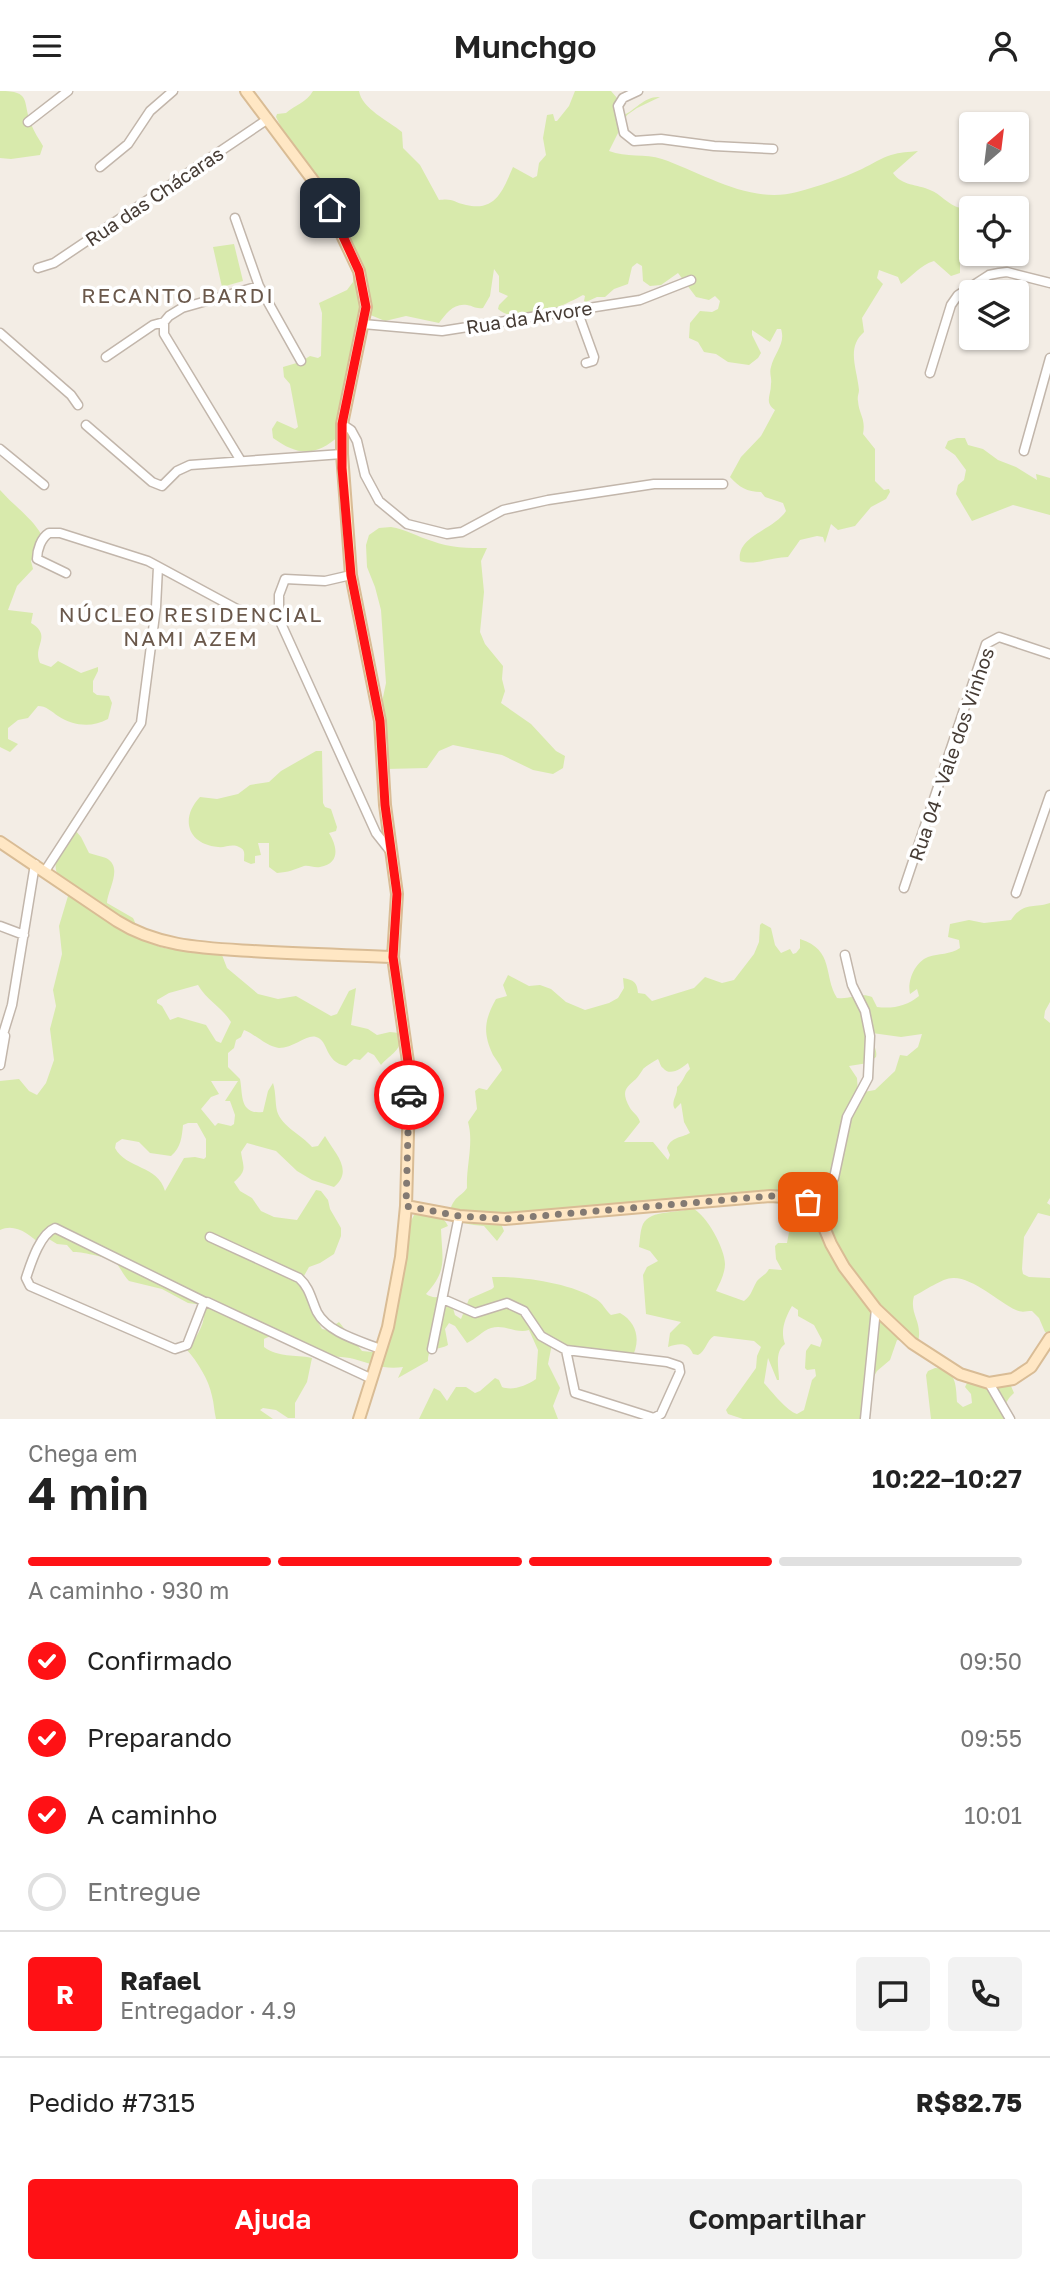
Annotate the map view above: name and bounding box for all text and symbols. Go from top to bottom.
icon: menu [28,27,66,65]
text: Munchgo [454,27,596,65]
icon: person [984,27,1022,65]
north arrow [959,112,1029,182]
map controls [959,112,1029,350]
street label: Rua das Chácaras [81,141,227,251]
pin [300,178,360,238]
icon: home [311,189,349,227]
button: locate [959,196,1029,266]
button: layers [959,280,1029,350]
district label: RECANTO BARDI [81,282,275,308]
street label: Rua da Árvore [464,296,594,338]
district label: NÚCLEO RESIDENCIAL NAMI AZEM [59,601,323,651]
street label: Rua 04 - Vale dos Vinhos [904,644,998,864]
courier [374,1060,444,1130]
icon: car [390,1076,428,1114]
pin [778,1172,838,1232]
icon: bag [789,1183,827,1221]
text: Chega em [28,1439,138,1467]
text: 10:22–10:27 [872,1463,1022,1494]
text: 4 min [28,1465,149,1520]
text: A caminho · 930 m [28,1576,229,1604]
icon: check [28,1642,66,1680]
text: Confirmado [87,1645,232,1676]
text: 09:50 [959,1647,1022,1675]
icon: check [28,1719,66,1757]
text: Preparando [87,1722,232,1753]
text: 09:55 [960,1724,1022,1752]
icon: check [28,1796,66,1834]
text: A caminho [87,1799,217,1830]
text: 10:01 [964,1801,1022,1829]
text: Entregue [87,1876,201,1907]
button: chat [856,1957,930,2031]
button: phone [948,1957,1022,2031]
text: Rafael [120,1965,201,1996]
text: R [56,1979,74,2010]
text: Entregador · 4.9 [120,1996,297,2024]
text: Pedido #7315 [28,2087,195,2118]
text: R$82.75 [916,2087,1022,2118]
button: Ajuda [28,2179,518,2259]
button: Compartilhar [532,2179,1022,2259]

